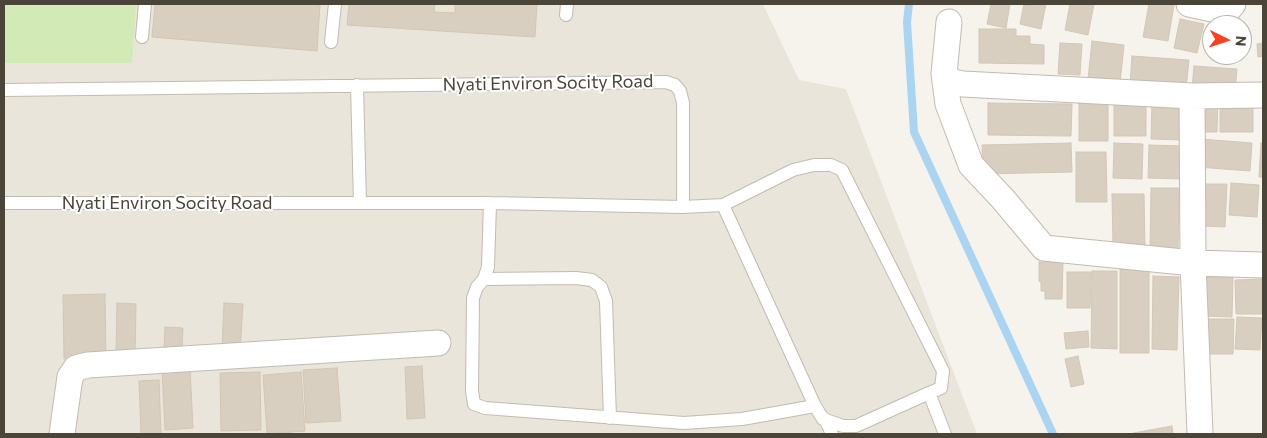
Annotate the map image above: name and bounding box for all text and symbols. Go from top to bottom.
north arrow [1202,15,1252,65]
text: N [1233,35,1250,47]
street label: Nyati Environ Socity Road [443,70,653,96]
street label: Nyati Environ Socity Road [62,192,272,214]

